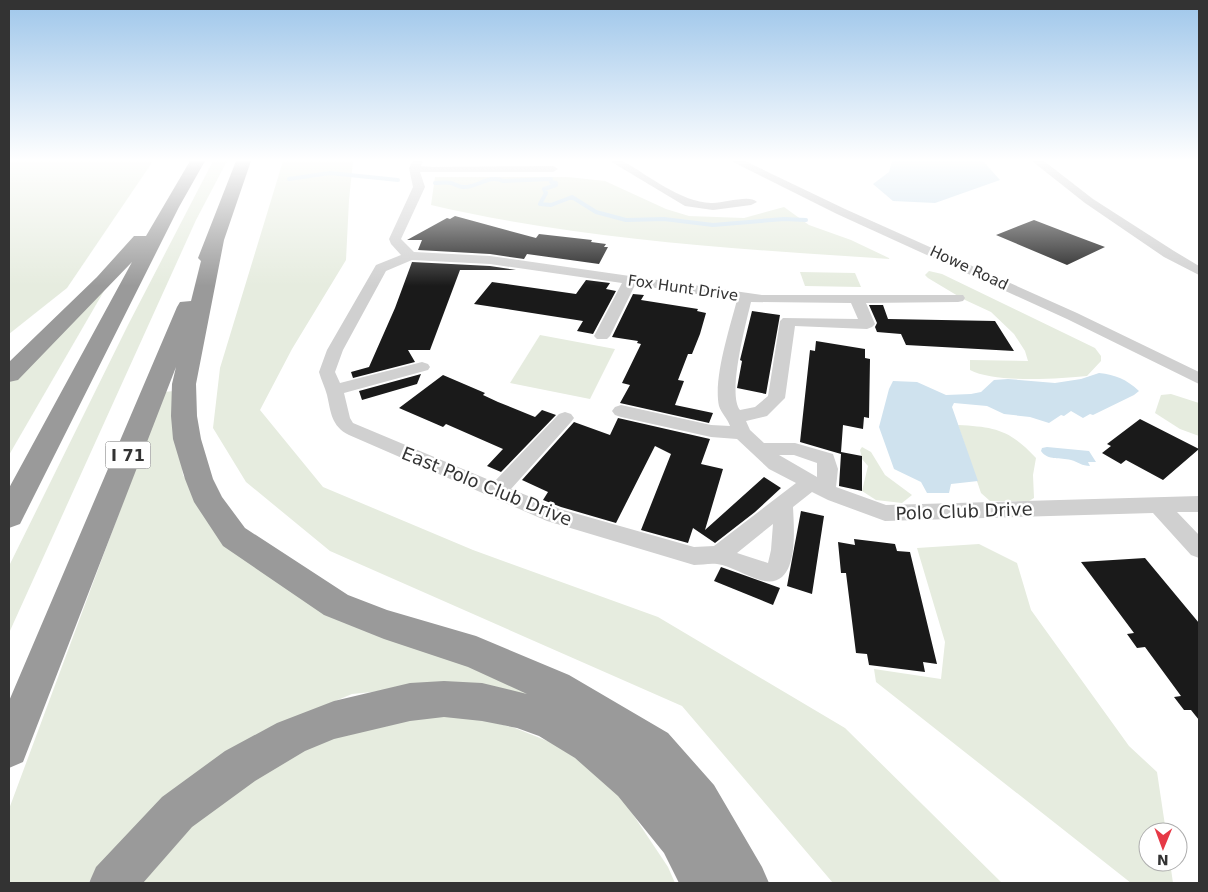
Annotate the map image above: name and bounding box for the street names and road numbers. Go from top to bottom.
street label: Howe Road [927,242,1011,294]
street label: Fox Hunt Drive [627,271,739,305]
road number: I 71 [106,442,150,468]
street label: East Polo Club Drive [399,442,575,530]
street label: Polo Club Drive [895,498,1033,524]

